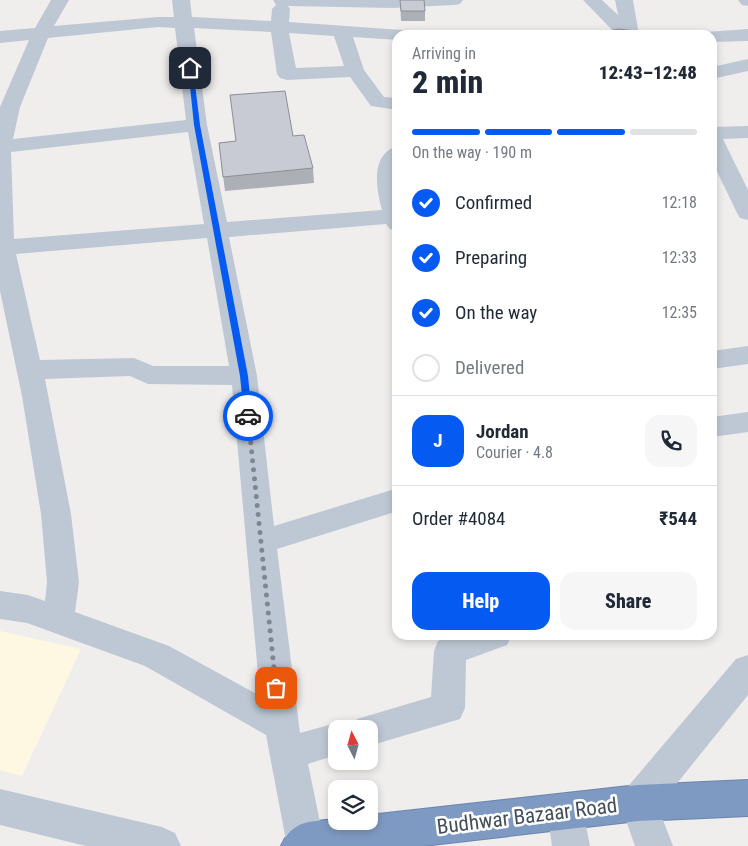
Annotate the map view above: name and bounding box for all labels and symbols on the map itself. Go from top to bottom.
pin [169,47,211,89]
courier [223,391,273,441]
pin [255,667,297,709]
north arrow [328,720,378,770]
street label: Budhwar Bazaar Road [436,793,618,839]

